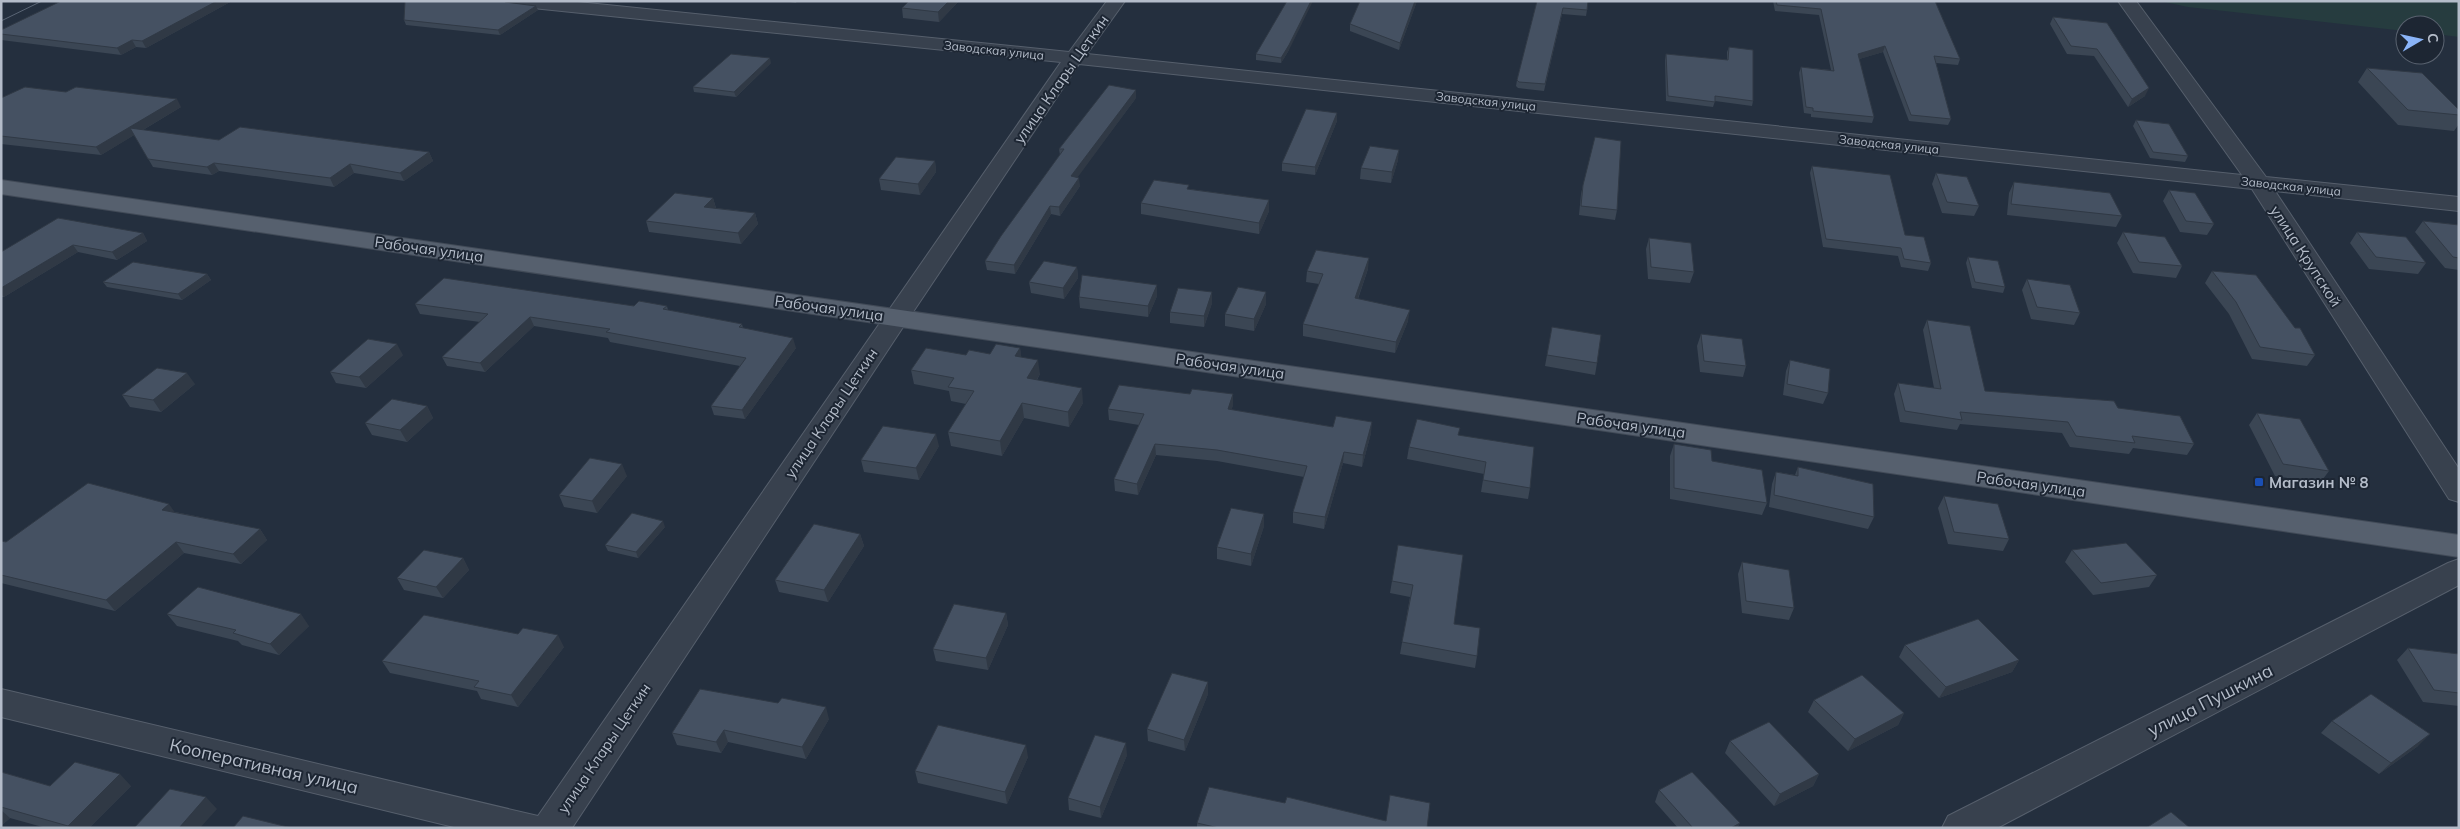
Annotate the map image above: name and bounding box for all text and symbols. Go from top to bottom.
street label: улица Клары Цеткин [1009,11,1113,147]
north arrow [2395,15,2445,65]
text: С [2423,32,2442,44]
street label: Заводская улица [943,37,1045,63]
street label: Заводская улица [1435,88,1537,114]
street label: Заводская улица [1838,131,1940,157]
street label: Заводская улица [2240,173,2342,199]
street label: улица Крупской [2266,202,2346,310]
street label: Рабочая улица [373,232,485,266]
street label: Рабочая улица [773,291,885,325]
street label: улица Клары Цеткин [780,344,882,482]
street label: Рабочая улица [1174,349,1286,383]
street label: Рабочая улица [1575,408,1687,442]
street label: Рабочая улица [1975,467,2087,501]
place label: Магазин № 8 [2269,473,2368,492]
marker: Магазин № 8 [2253,476,2265,488]
street label: улица Пушкина [2144,659,2276,741]
street label: улица Клары Цеткин [553,679,655,817]
street label: Кооперативная улица [167,733,361,799]

